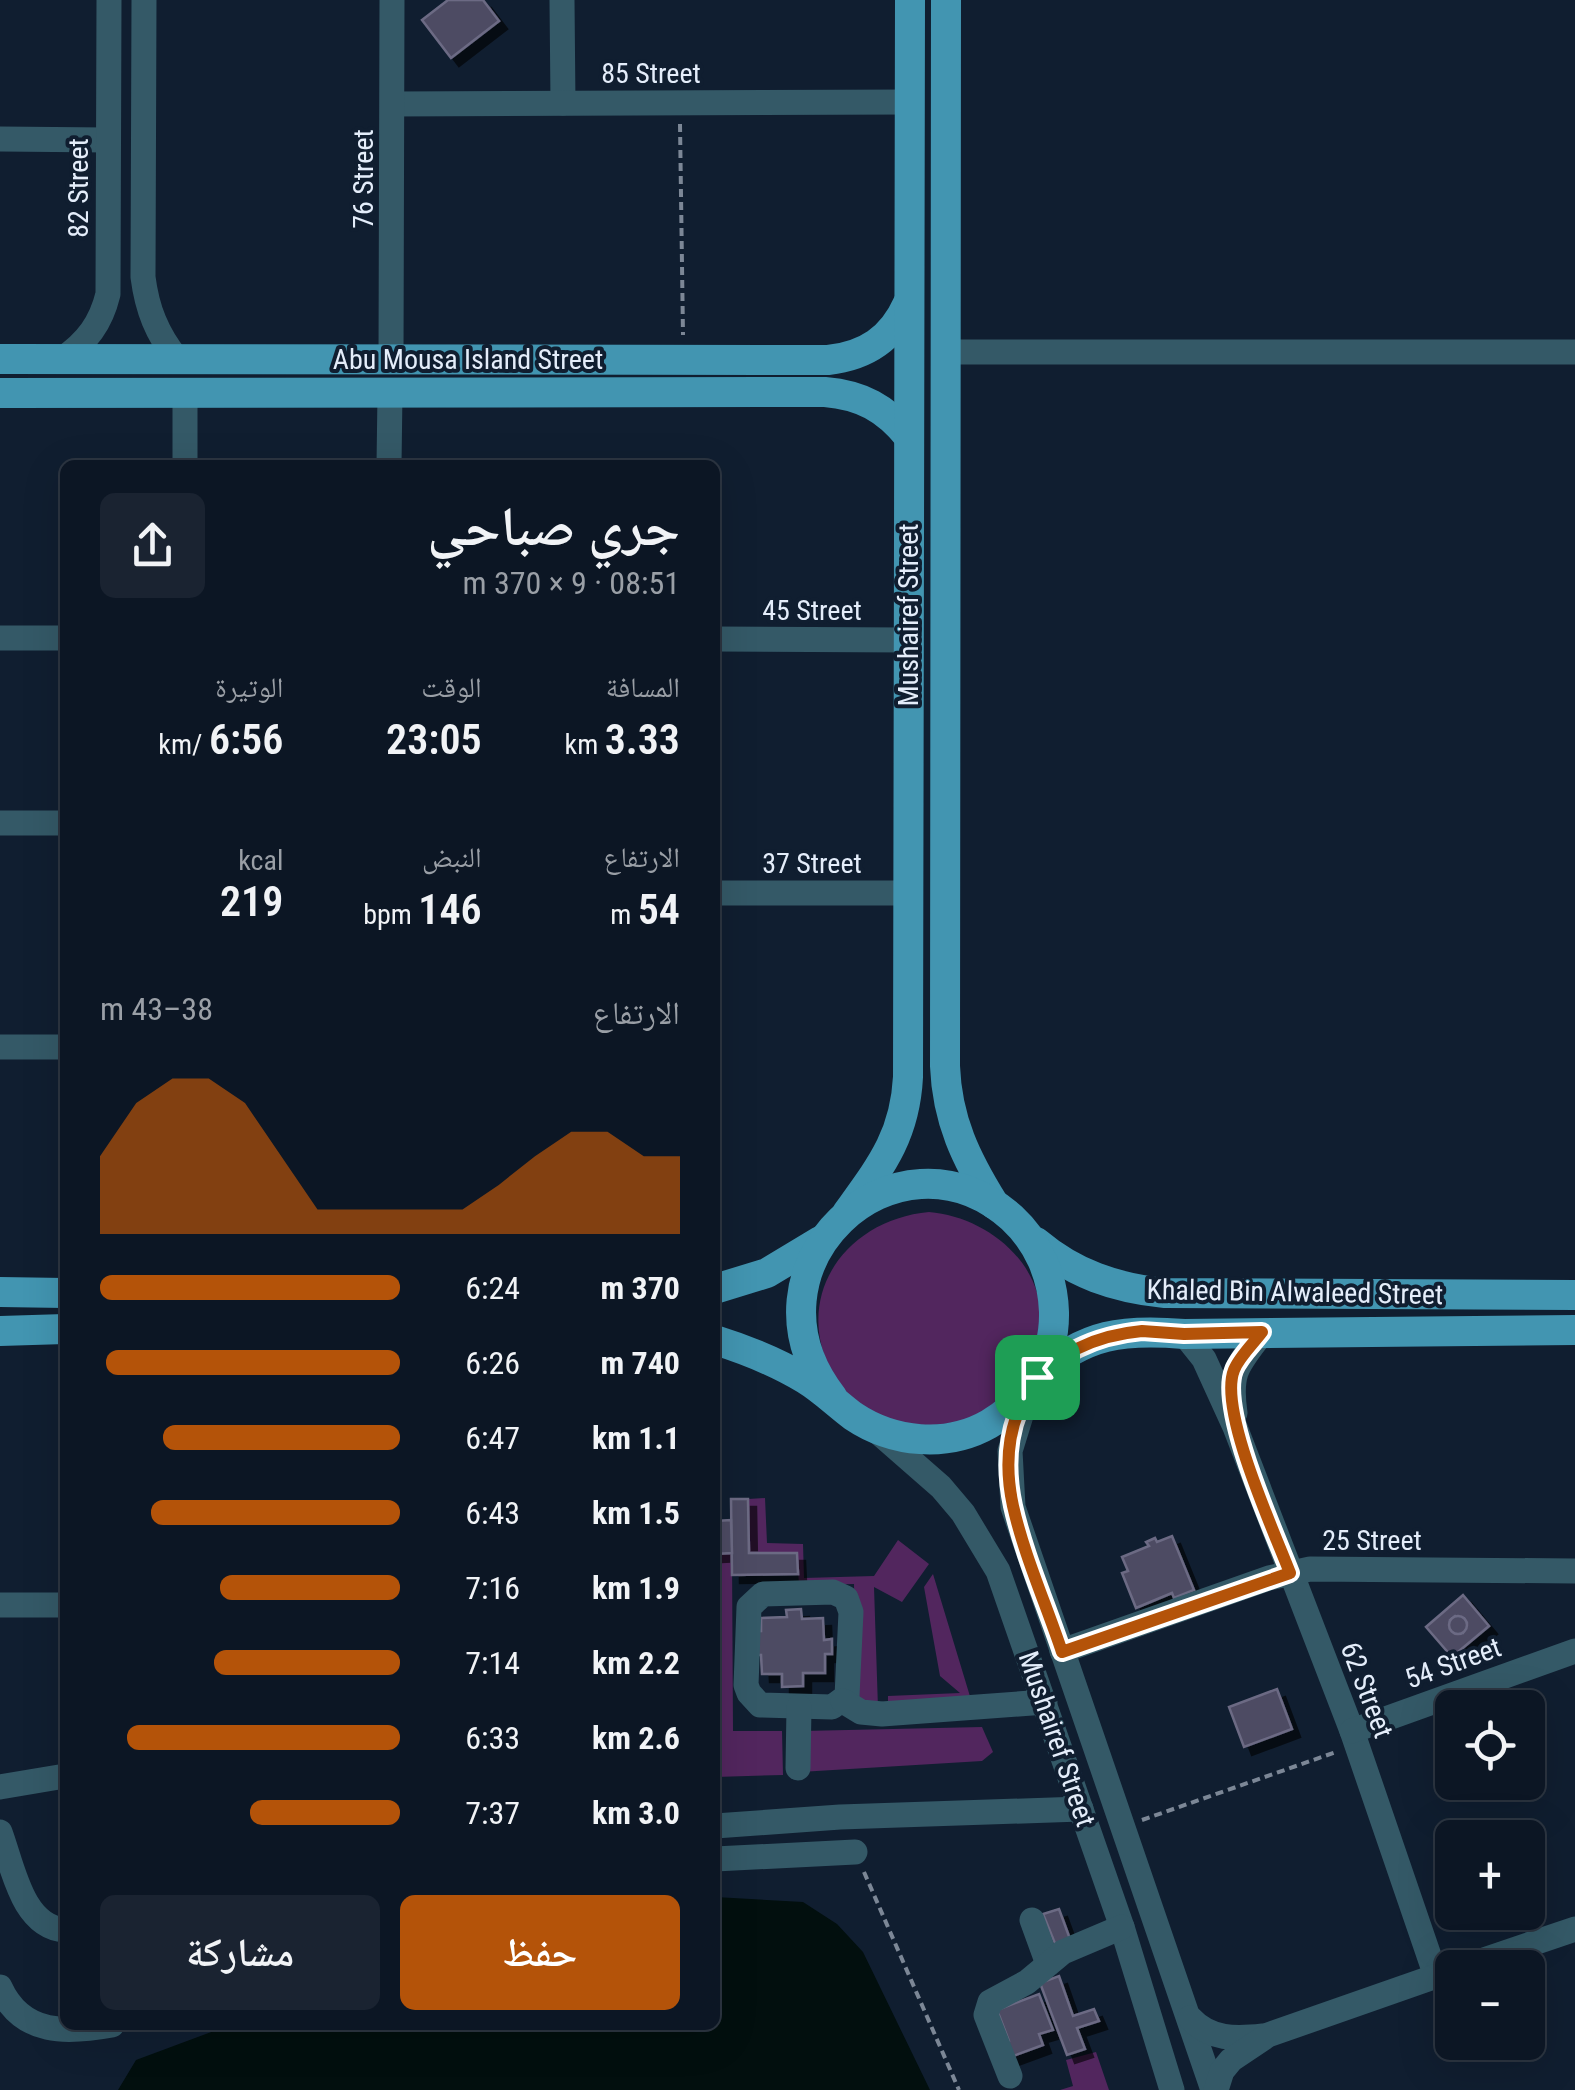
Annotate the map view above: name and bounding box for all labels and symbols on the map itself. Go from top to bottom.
street label: 85 Street [601,57,701,90]
street label: 76 Street [347,129,380,229]
street label: 82 Street [62,138,95,238]
street label: Abu Mousa Island Street [333,343,603,376]
street label: Mushairef Street [892,523,925,707]
street label: 45 Street [762,594,862,627]
street label: 37 Street [762,847,862,880]
street label: Khaled Bin Alwaleed Street [1146,1273,1444,1311]
pin [995,1335,1080,1420]
street label: 25 Street [1322,1524,1422,1557]
street label: 54 Street [1401,1630,1505,1696]
street label: 62 Street [1334,1638,1400,1742]
street label: Mushairef Street [1012,1647,1102,1831]

